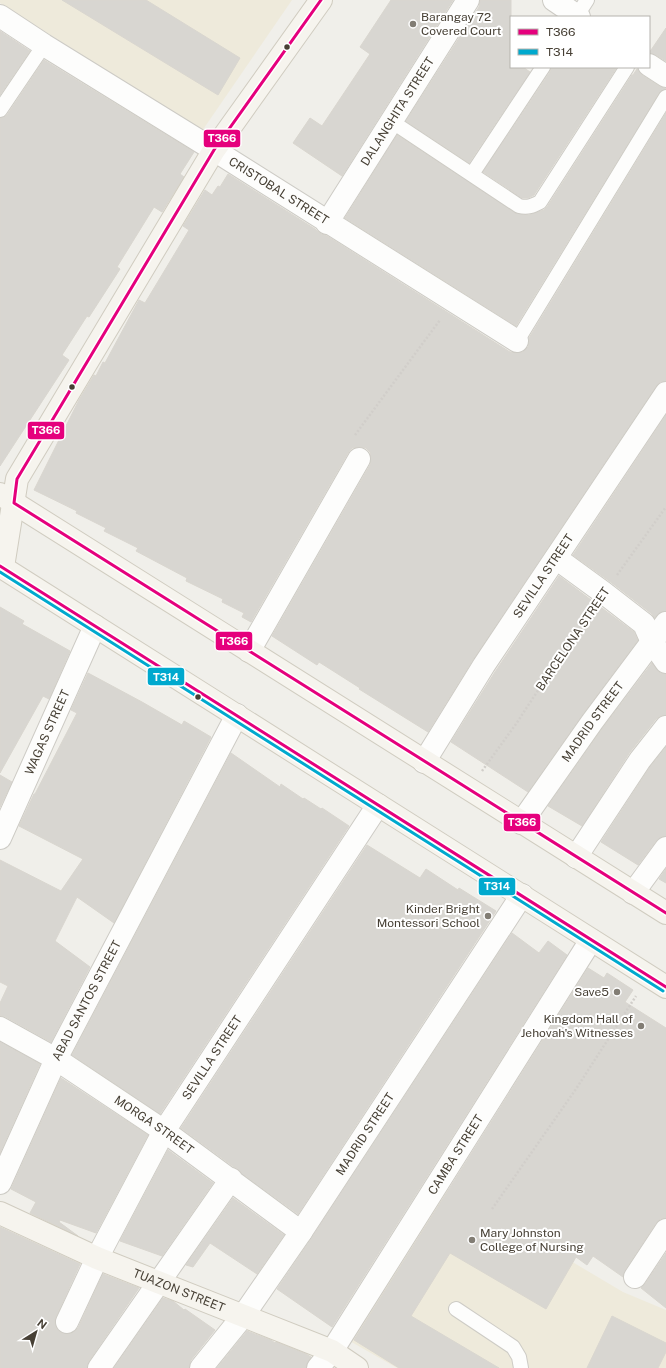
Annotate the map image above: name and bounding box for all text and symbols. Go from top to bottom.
place label: Barangay 72 Covered Court [421,10,502,38]
legend [510,16,650,68]
marker: Barangay 72 Covered Court [408,19,418,29]
text: T366 [546,25,575,39]
unlabelled marker [282,42,292,52]
text: T314 [546,45,574,59]
street label: DALANGHITA STREET [358,55,437,168]
line badge: T366 [203,129,241,148]
text: T366 [208,132,236,144]
street label: CRISTOBAL STREET [226,154,331,227]
unlabelled marker [67,382,77,392]
line badge: T366 [27,421,65,440]
text: T366 [32,424,60,436]
street label: SEVILLA STREET [510,532,577,621]
street label: BARCELONA STREET [533,585,613,693]
line badge: T366 [215,631,253,651]
text: T366 [220,635,248,647]
line badge: T314 [147,667,185,686]
text: T314 [153,671,179,683]
street label: MADRID STREET [559,679,627,765]
street label: WAGAS STREET [22,687,73,777]
unlabelled marker [193,692,203,702]
line badge: T366 [503,813,541,832]
text: T366 [508,816,536,828]
line badge: T314 [478,877,516,896]
text: T314 [484,880,510,892]
place label: Kinder Bright Montessori School [377,902,480,930]
marker: Kinder Bright Montessori School [483,911,493,921]
street label: ABAD SANTOS STREET [49,938,124,1063]
place label: Save5 [574,985,609,999]
marker: Save5 [612,987,622,997]
place label: Kingdom Hall of Jehovah's Witnesses [521,1012,633,1040]
street label: SEVILLA STREET [179,1013,245,1102]
marker: Kingdom Hall of Jehovah's Witnesses [636,1021,646,1031]
street label: MADRID STREET [333,1090,397,1178]
street label: MORGA STREET [112,1093,196,1157]
street label: CAMBA STREET [425,1112,486,1197]
place label: Mary Johnston College of Nursing [480,1226,584,1254]
marker: Mary Johnston College of Nursing [467,1235,477,1245]
street label: TUAZON STREET [131,1266,227,1315]
north arrow [16,1312,56,1352]
text: N [35,1317,49,1331]

